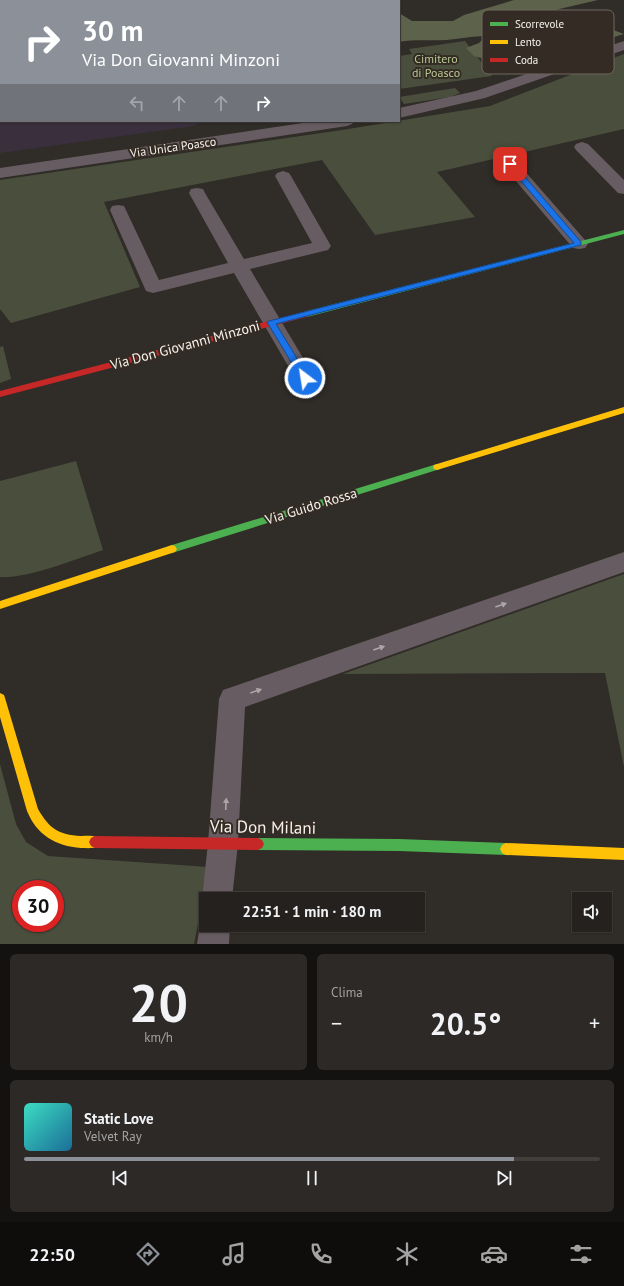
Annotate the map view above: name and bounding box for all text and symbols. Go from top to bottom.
legend [482,10,614,74]
text: 30 m [82,12,143,49]
icon: right [16,16,68,68]
text: Scorrevole [515,17,565,31]
text: Lento [515,35,541,49]
text: Via Don Giovanni Minzoni [82,48,280,71]
park label: Cimitero di Poasco [412,51,460,80]
text: Coda [515,53,538,67]
icon: left [126,92,148,114]
icon: ahead [168,92,190,114]
icon: ahead [210,92,232,114]
icon: right [252,92,274,114]
street label: Via Unica Poasco [128,134,217,161]
pin [493,147,527,181]
icon: arrive [499,153,521,175]
street label: Via Don Giovanni Minzoni [107,316,262,374]
position arrow [284,357,326,399]
street label: Via Guido Rossa [262,484,359,529]
one-way arrow [496,602,508,608]
one-way arrow [373,645,385,651]
one-way arrow [250,688,262,694]
one-way arrow [222,798,229,810]
street label: Via Don Milani [209,815,316,839]
speed limit sign: 30 [12,880,64,932]
map controls [572,892,612,932]
button: sound [572,892,612,932]
text: 22:51 · 1 min · 180 m [243,902,381,921]
text: 20 [129,969,188,1036]
text: Clima [331,984,363,1001]
text: 20.5° [430,1004,501,1043]
text: − [331,1009,342,1037]
text: + [589,1009,600,1037]
text: km/h [144,1029,173,1046]
text: Static Love [84,1109,154,1128]
text: Velvet Ray [84,1128,142,1145]
icon: previous [109,1167,131,1189]
icon: pause [301,1167,323,1189]
icon: next [493,1167,515,1189]
icon: directions [134,1240,162,1268]
icon: music [220,1240,248,1268]
icon: phone [307,1240,335,1268]
icon: climate [393,1240,421,1268]
icon: car [480,1240,508,1268]
icon: filters [567,1240,595,1268]
text: 22:50 [29,1243,75,1266]

